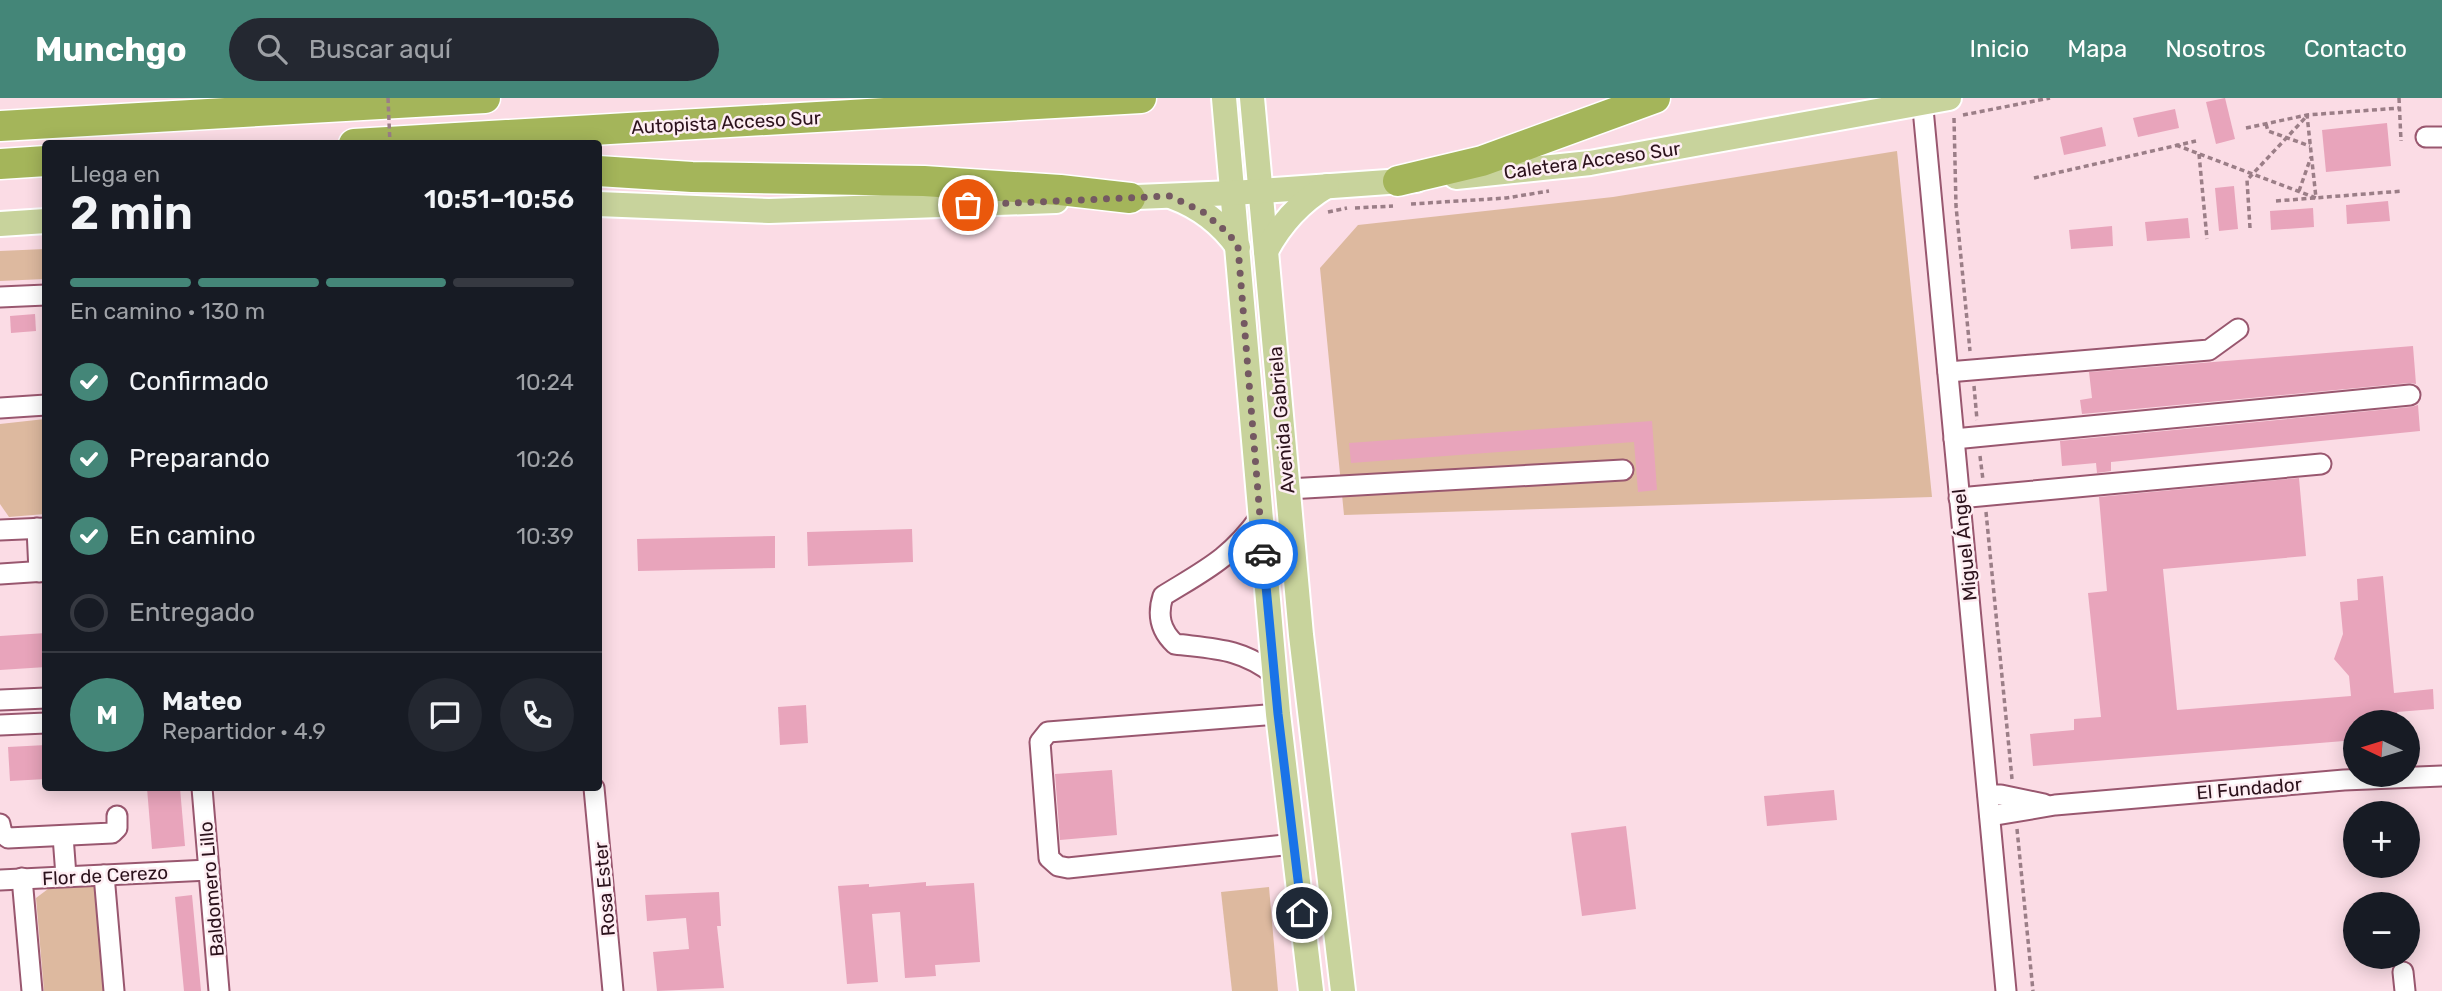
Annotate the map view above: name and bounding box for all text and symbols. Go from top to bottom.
search box [229,18,719,81]
text: Munchgo [35,30,187,69]
icon: search [253,30,291,68]
text: Buscar aquí [309,34,451,65]
text: Inicio [1970,35,2029,63]
text: Mapa [2067,35,2127,63]
text: Nosotros [2165,35,2266,63]
text: Contacto [2304,35,2407,63]
street label: Autopista Acceso Sur [631,106,822,139]
street label: Caletera Acceso Sur [1502,137,1683,184]
text: Llega en [70,160,160,188]
pin [938,175,998,235]
text: 10:51–10:56 [424,184,574,215]
text: 2 min [70,186,193,241]
icon: bag [949,186,987,224]
text: En camino · 130 m [70,297,265,325]
street label: Avenida Gabriela [1264,345,1299,495]
icon: check [70,363,108,401]
text: Confirmado [129,366,269,397]
text: 10:24 [516,368,574,396]
icon: check [70,440,108,478]
text: Preparando [129,443,270,474]
text: 10:26 [516,445,574,473]
street label: Miguel Ángel [1947,488,1982,602]
icon: check [70,517,108,555]
courier [1228,519,1298,589]
text: En camino [129,520,256,551]
text: 10:39 [516,522,574,550]
icon: car [1244,535,1282,573]
text: Entregado [129,597,255,628]
button: chat [408,678,482,752]
button: phone [500,678,574,752]
text: Mateo [162,686,242,717]
text: M [96,700,118,731]
north arrow [2343,710,2420,788]
map controls [2343,710,2420,969]
text: Repartidor · 4.9 [162,717,326,745]
street label: El Fundador [2195,772,2304,805]
button: + [2343,801,2420,878]
street label: Baldomero Lillo [194,820,229,957]
street label: Rosa Ester [589,840,620,937]
street label: Flor de Cerezo [41,861,169,890]
pin [1272,883,1332,943]
button: − [2343,892,2420,969]
icon: home [1283,894,1321,932]

